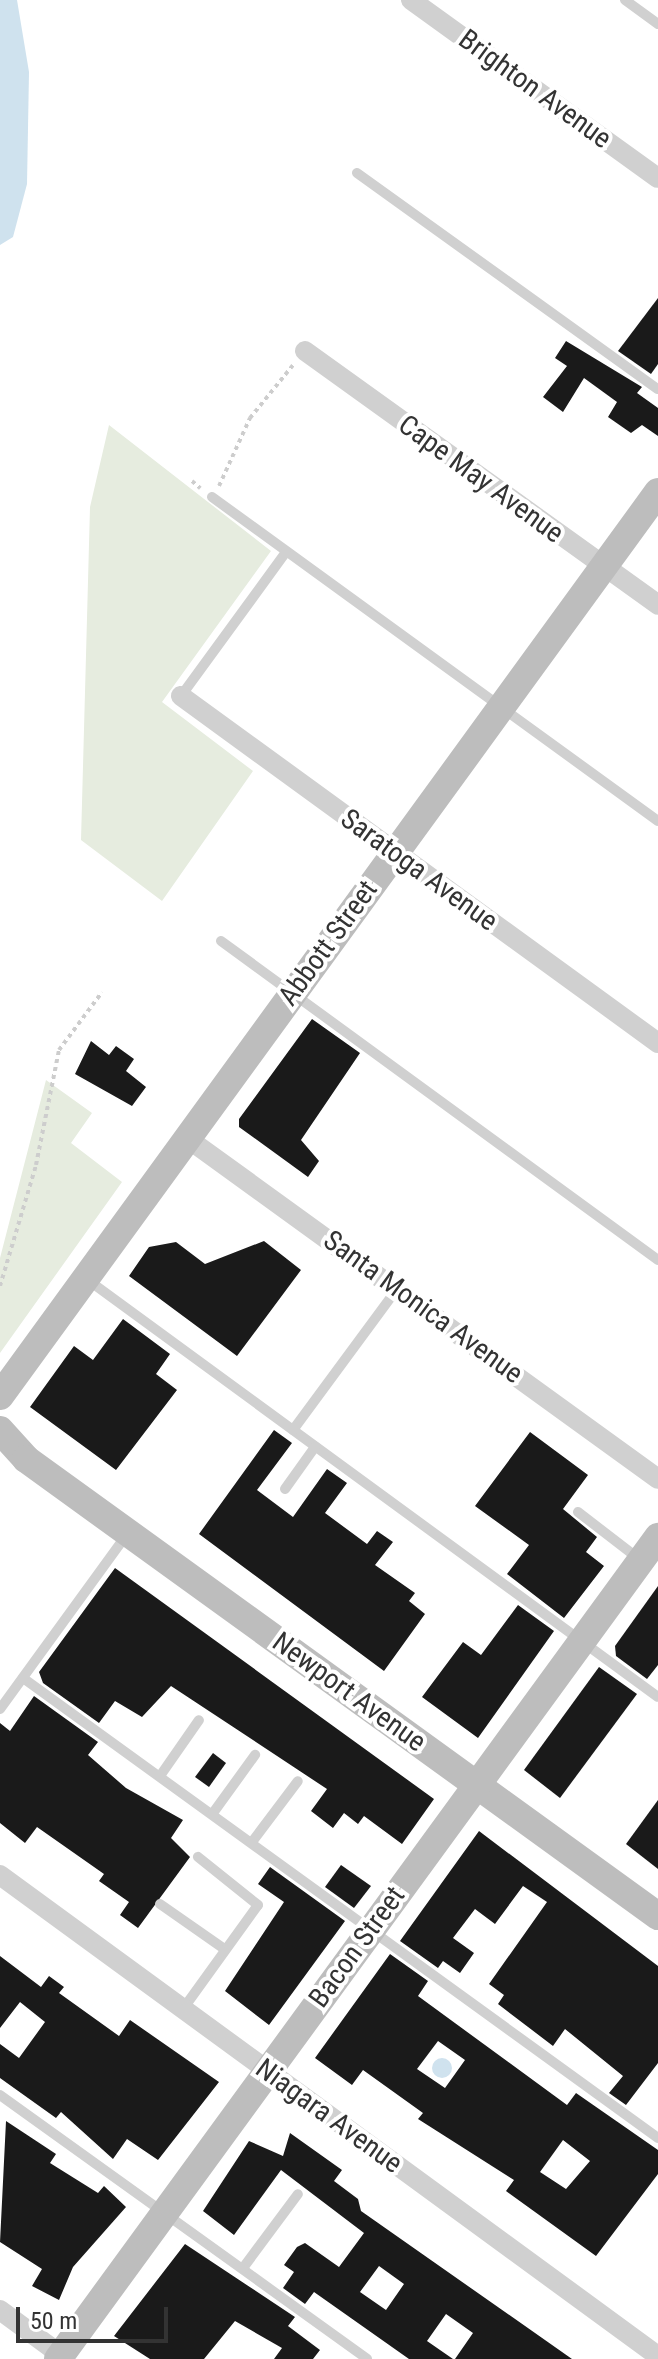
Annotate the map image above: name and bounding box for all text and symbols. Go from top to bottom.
street label: Brighton Avenue [452,22,618,156]
street label: Cape May Avenue [392,408,570,550]
street label: Saratoga Avenue [334,802,504,938]
street label: Abbott Street [271,874,385,1012]
street label: Santa Monica Avenue [317,1223,529,1391]
street label: Newport Avenue [266,1625,432,1759]
street label: Bacon Street [302,1880,412,2014]
street label: Niagara Avenue [249,2052,409,2180]
scale bar [20,2291,172,2341]
text: 50 m [30,2307,77,2335]

